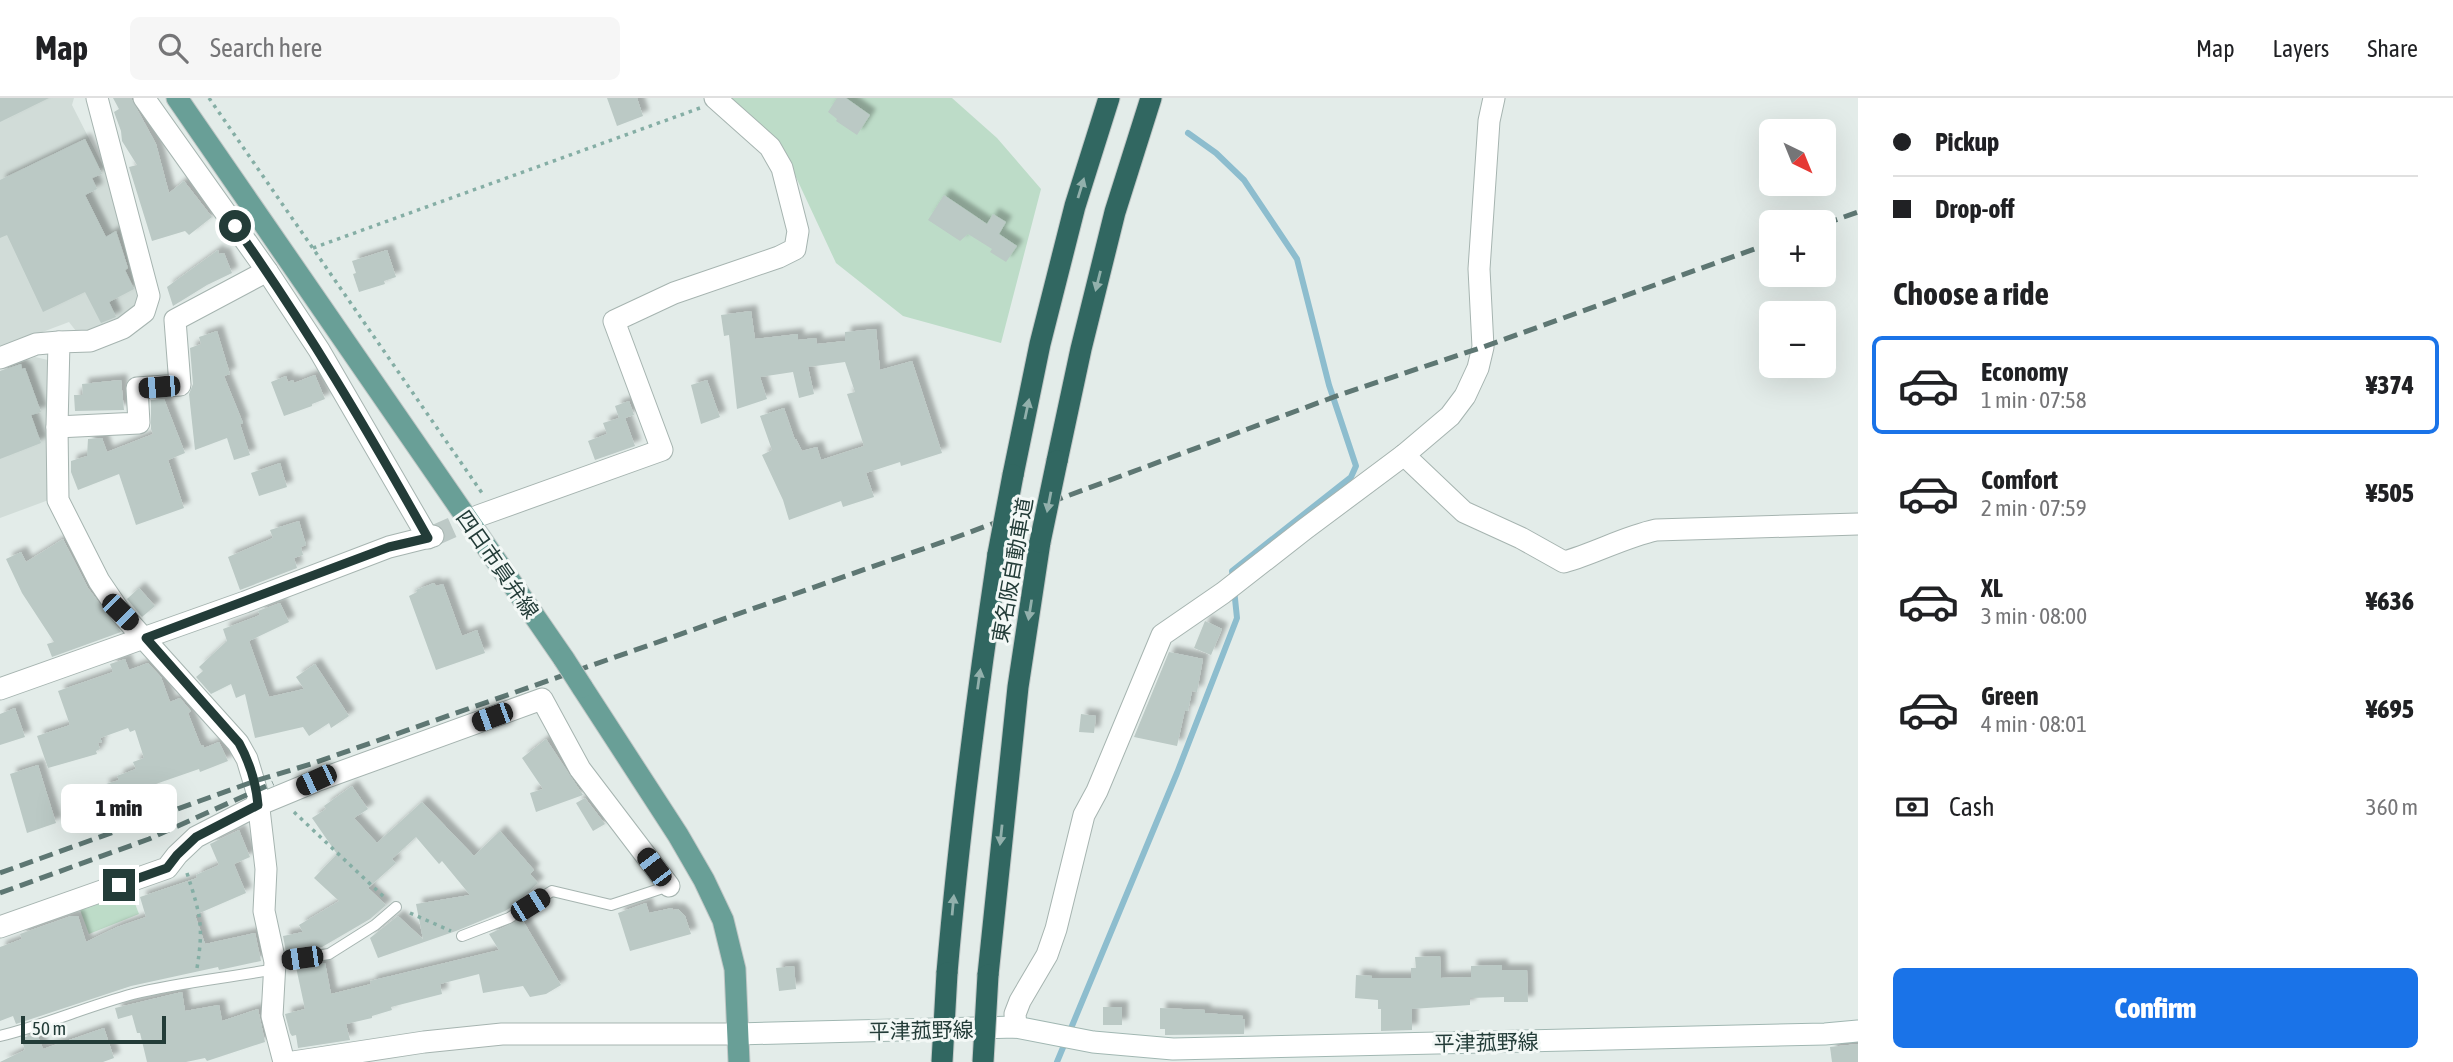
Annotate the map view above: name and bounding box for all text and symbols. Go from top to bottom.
search box [130,17,620,80]
text: Map [35,29,88,67]
icon: search [154,29,192,67]
text: Search here [210,33,322,63]
text: Map [2196,35,2235,62]
text: Layers [2273,35,2329,62]
text: Share [2367,35,2418,62]
north arrow [1759,119,1836,196]
map controls [1759,119,1836,378]
text: Pickup [1935,127,1999,157]
one-way arrow [1076,177,1086,198]
text: Drop-off [1935,194,2015,224]
route start [219,210,251,242]
button: + [1759,210,1836,287]
one-way arrow [1092,270,1103,292]
text: Choose a ride [1893,275,2049,312]
button: − [1759,301,1836,378]
icon: car [1897,354,1960,417]
text: Economy [1981,357,2068,387]
text: ¥374 [2366,370,2414,400]
car [138,375,181,399]
text: 1 min · 07:58 [1981,387,2087,413]
one-way arrow [1021,398,1032,420]
icon: car [1897,462,1960,525]
text: Comfort [1981,465,2058,495]
text: ¥505 [2366,478,2414,508]
one-way arrow [1043,491,1054,513]
text: 2 min · 07:59 [1981,495,2087,521]
street label: 東名阪自動車道 [987,496,1037,644]
street label: 四日市員弁線 [452,506,544,622]
icon: car [1897,570,1960,633]
text: XL [1981,573,2003,603]
text: ¥636 [2366,586,2414,616]
car [98,590,143,634]
one-way arrow [1024,599,1035,621]
text: 3 min · 08:00 [1981,603,2087,629]
one-way arrow [974,668,985,690]
icon: car [1897,678,1960,741]
text: Green [1981,681,2039,711]
text: ¥695 [2366,694,2414,724]
car [469,700,516,734]
text: 4 min · 08:01 [1981,711,2087,737]
car [293,762,340,798]
callout: 1 min [61,784,177,832]
icon: cash [1893,788,1931,826]
text: Cash [1949,792,1995,822]
text: 360 m [2366,794,2418,820]
text: 1 min [96,795,142,821]
one-way arrow [995,824,1006,846]
car [633,844,676,890]
route end [103,869,135,901]
car [507,885,554,925]
one-way arrow [948,894,959,916]
car [280,945,325,971]
button: Confirm [1893,968,2418,1048]
scale bar [21,1013,166,1045]
text: 50 m [32,1017,66,1039]
street label: 平津菰野線 [868,1017,974,1043]
street label: 平津菰野線 [1433,1029,1539,1055]

